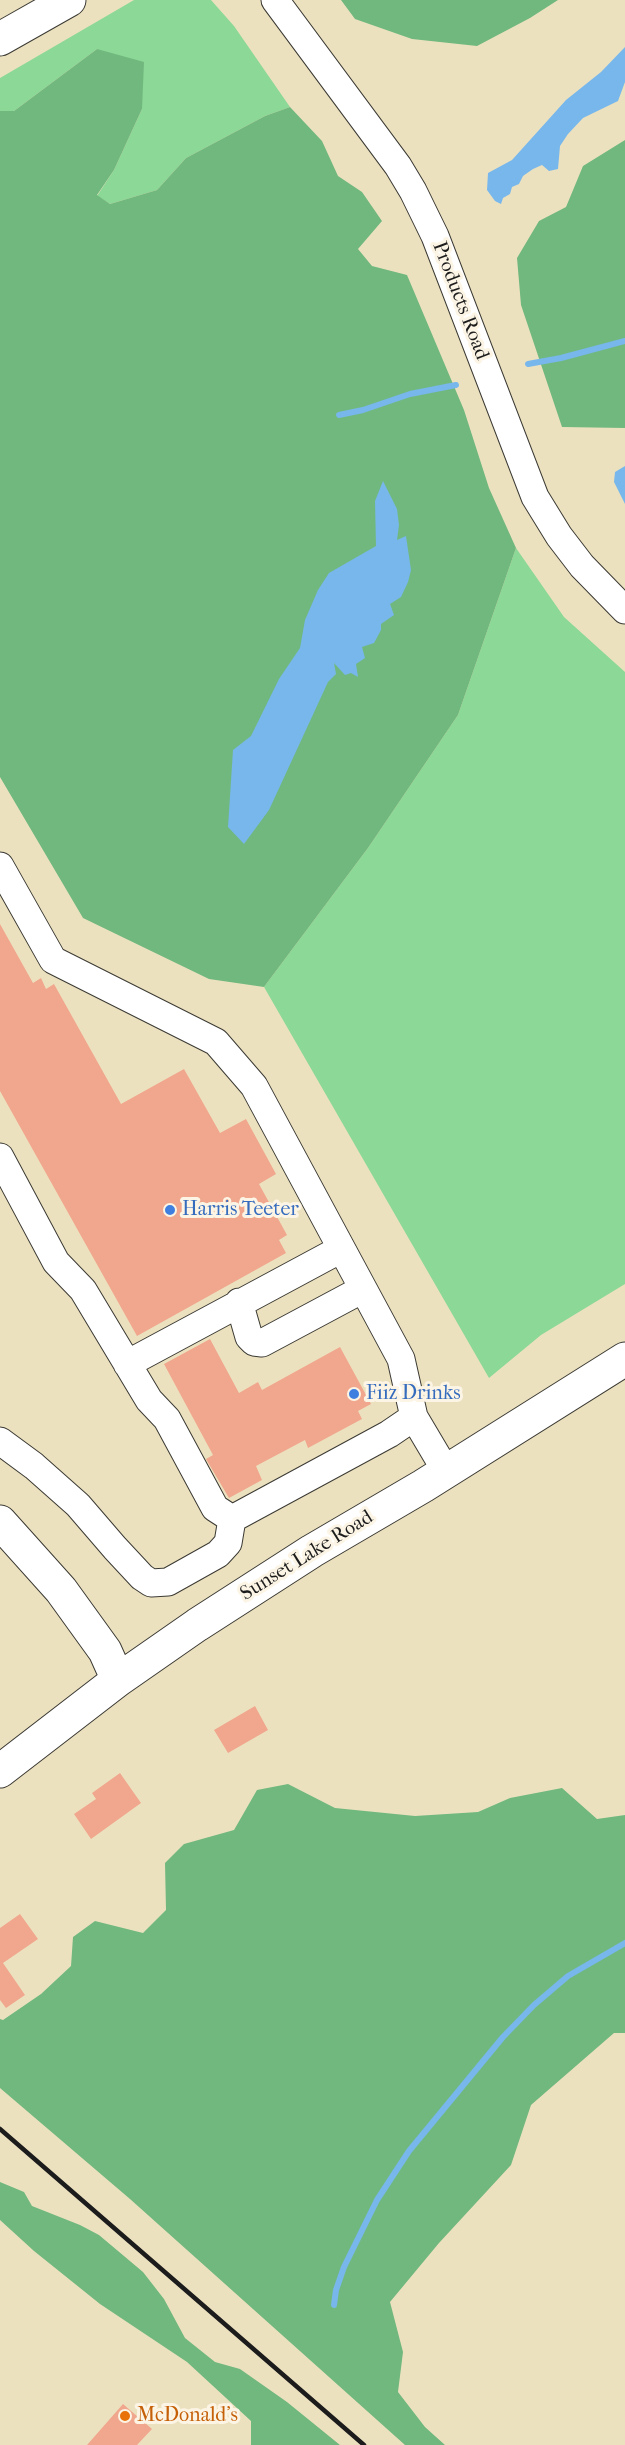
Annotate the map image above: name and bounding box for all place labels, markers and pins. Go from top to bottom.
place label: Harris Teeter [182,1198,299,1222]
marker: Harris Teeter [163,1203,177,1217]
place label: Fiiz Drinks [366,1382,461,1406]
marker: Fiiz Drinks [347,1387,361,1401]
place label: McDonald's [137,2404,238,2428]
marker: McDonald's [118,2409,132,2423]

